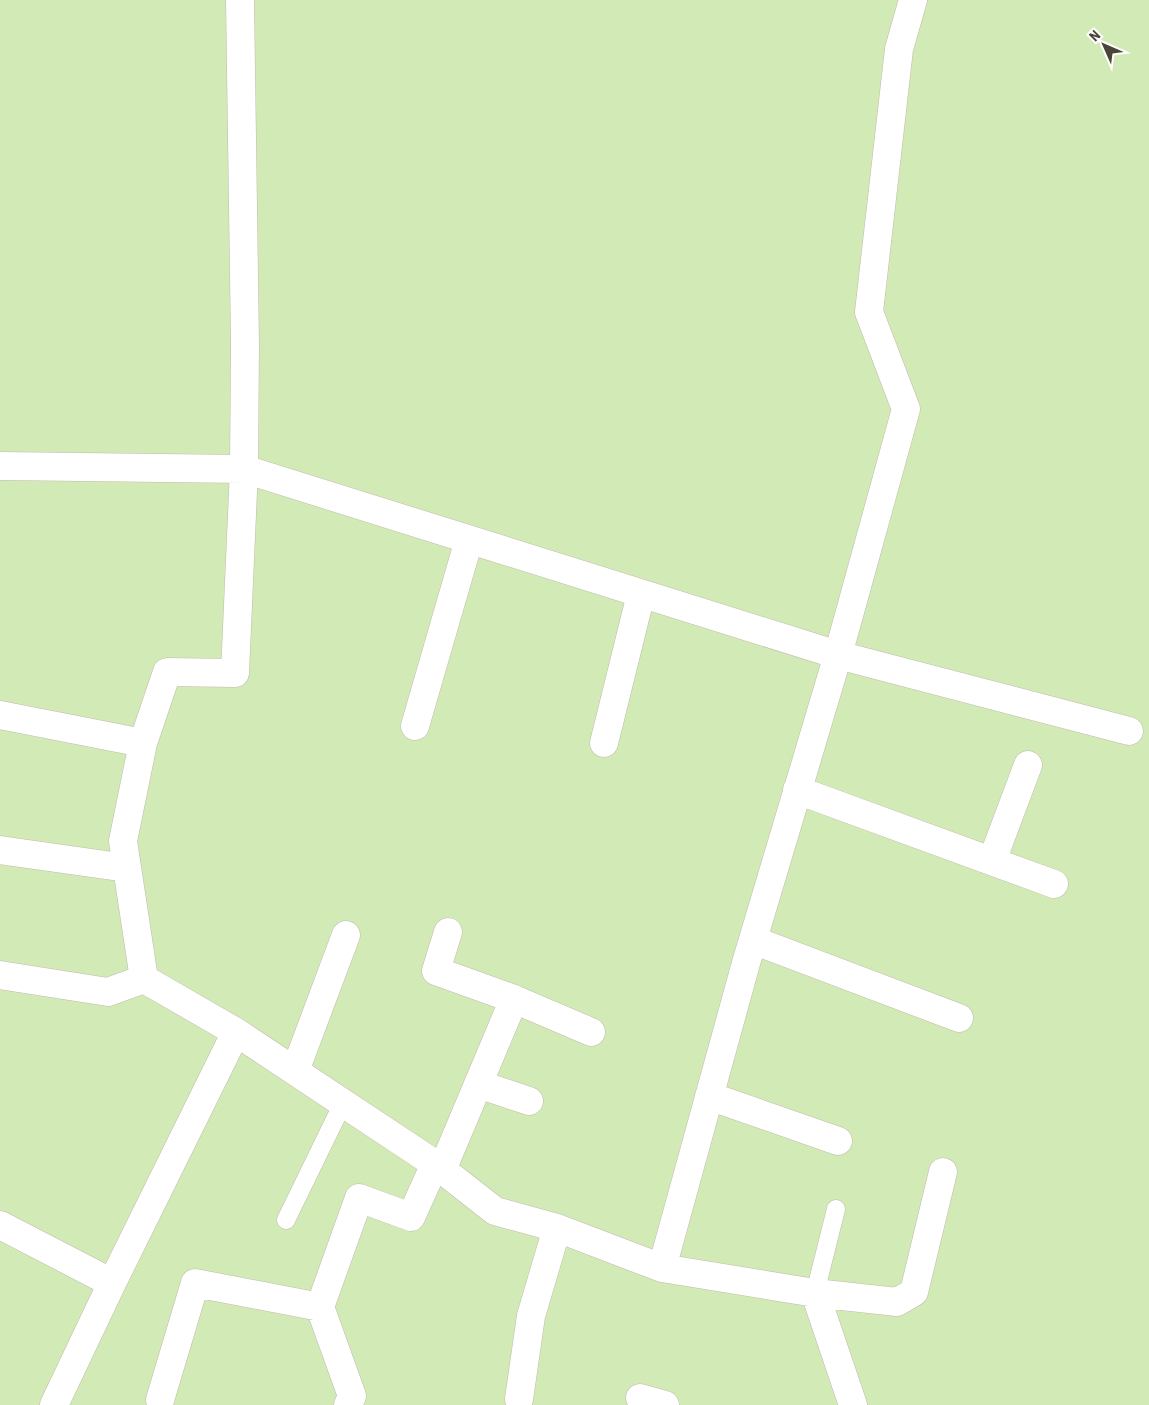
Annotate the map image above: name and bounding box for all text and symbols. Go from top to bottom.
north arrow [1079,20,1129,70]
text: N [1086,27,1103,44]

